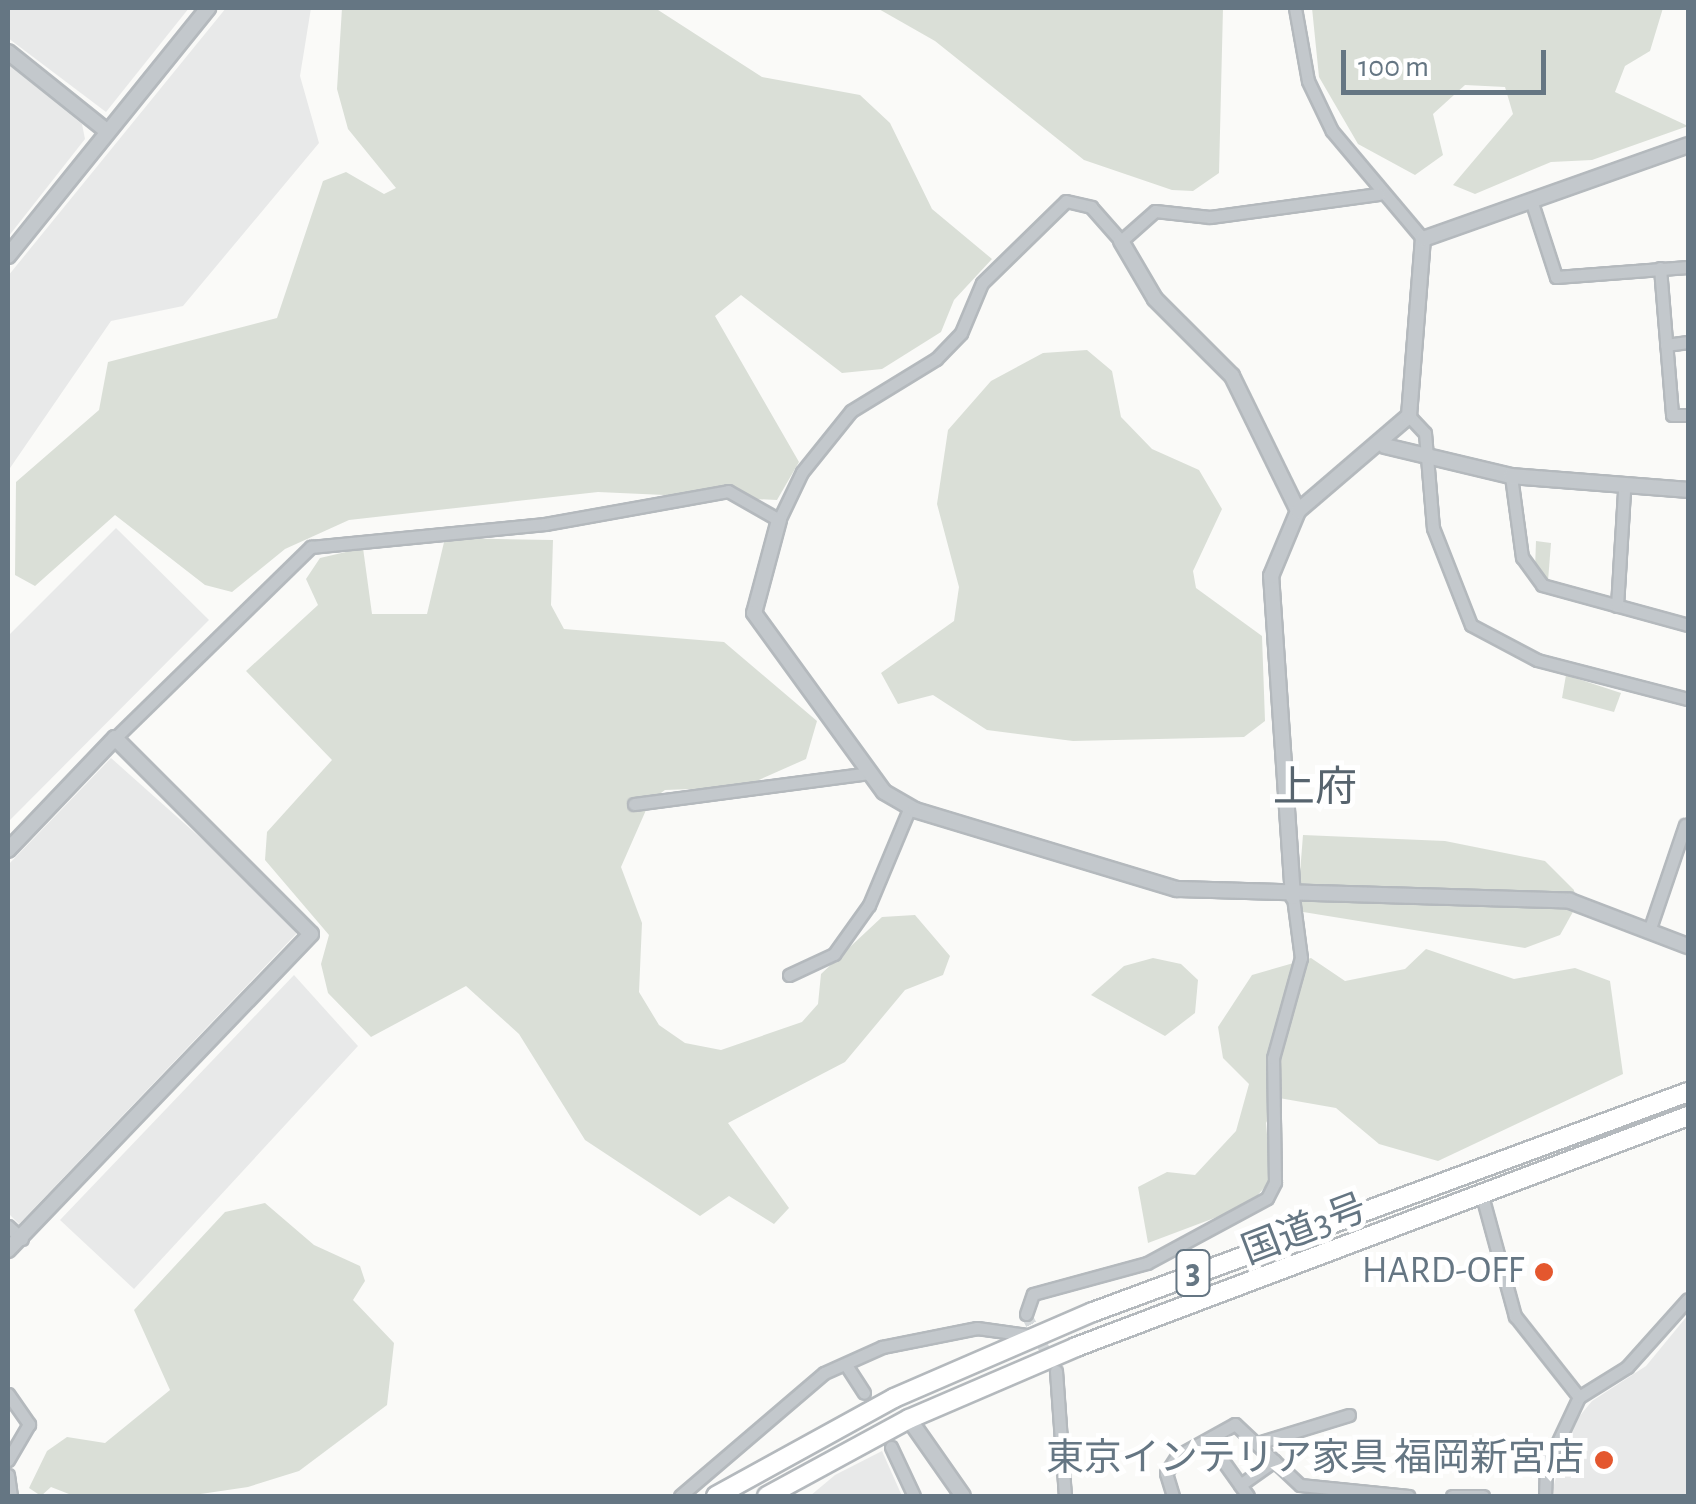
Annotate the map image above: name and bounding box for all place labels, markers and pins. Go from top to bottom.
place label: HARD-OFF [1362,1249,1524,1295]
marker: HARD-OFF [1533,1261,1555,1283]
place label: 東京インテリア家具 福岡新宮店 [1046,1437,1584,1483]
marker: 東京インテリア家具 福岡新宮店 [1593,1449,1615,1471]

